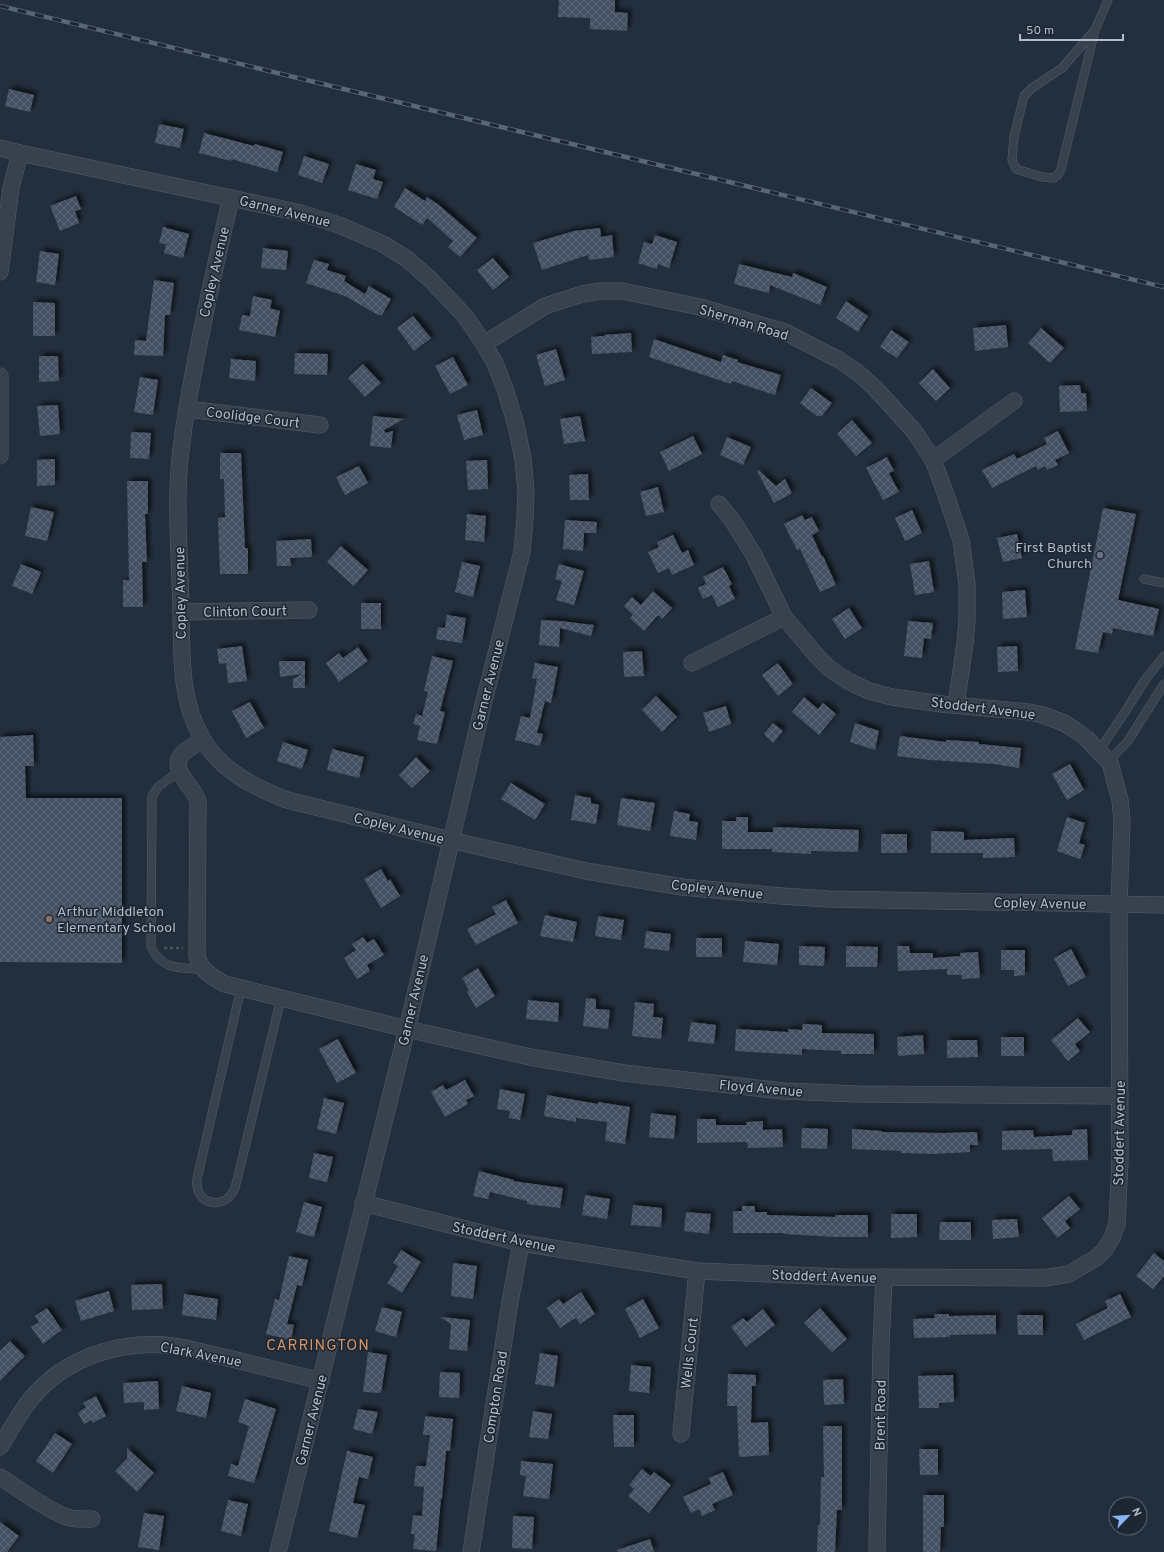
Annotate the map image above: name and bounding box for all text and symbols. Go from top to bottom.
scale bar [1020,16,1123,42]
text: 50 m [1026,23,1054,39]
street label: Garner Avenue [237,193,332,232]
street label: Copley Avenue [197,225,234,319]
street label: Sherman Road [697,302,790,345]
street label: Coolidge Court [205,404,301,433]
place label: First Baptist Church [1015,540,1092,573]
street label: Copley Avenue [172,547,191,639]
marker: First Baptist Church [1095,550,1105,560]
street label: Clinton Court [203,603,287,622]
street label: Garner Avenue [470,638,509,733]
street label: Stoddert Avenue [930,695,1036,724]
street label: Copley Avenue [352,810,446,849]
street label: Copley Avenue [670,877,764,904]
street label: Copley Avenue [994,895,1086,914]
place label: Arthur Middleton Elementary School [57,904,176,937]
marker: Arthur Middleton Elementary School [44,914,54,924]
street label: Garner Avenue [396,953,433,1048]
street label: Floyd Avenue [718,1077,803,1102]
street label: Stoddert Avenue [1111,1080,1130,1186]
street label: Stoddert Avenue [450,1219,557,1258]
street label: Stoddert Avenue [771,1267,877,1288]
street label: Wells Court [678,1316,703,1390]
district label: CARRINGTON [266,1337,370,1356]
street label: Clark Avenue [159,1339,243,1372]
street label: Compton Road [481,1350,512,1445]
street label: Garner Avenue [293,1373,332,1468]
street label: Brent Road [872,1380,891,1450]
north arrow [1108,1496,1148,1536]
text: N [1128,1506,1144,1519]

